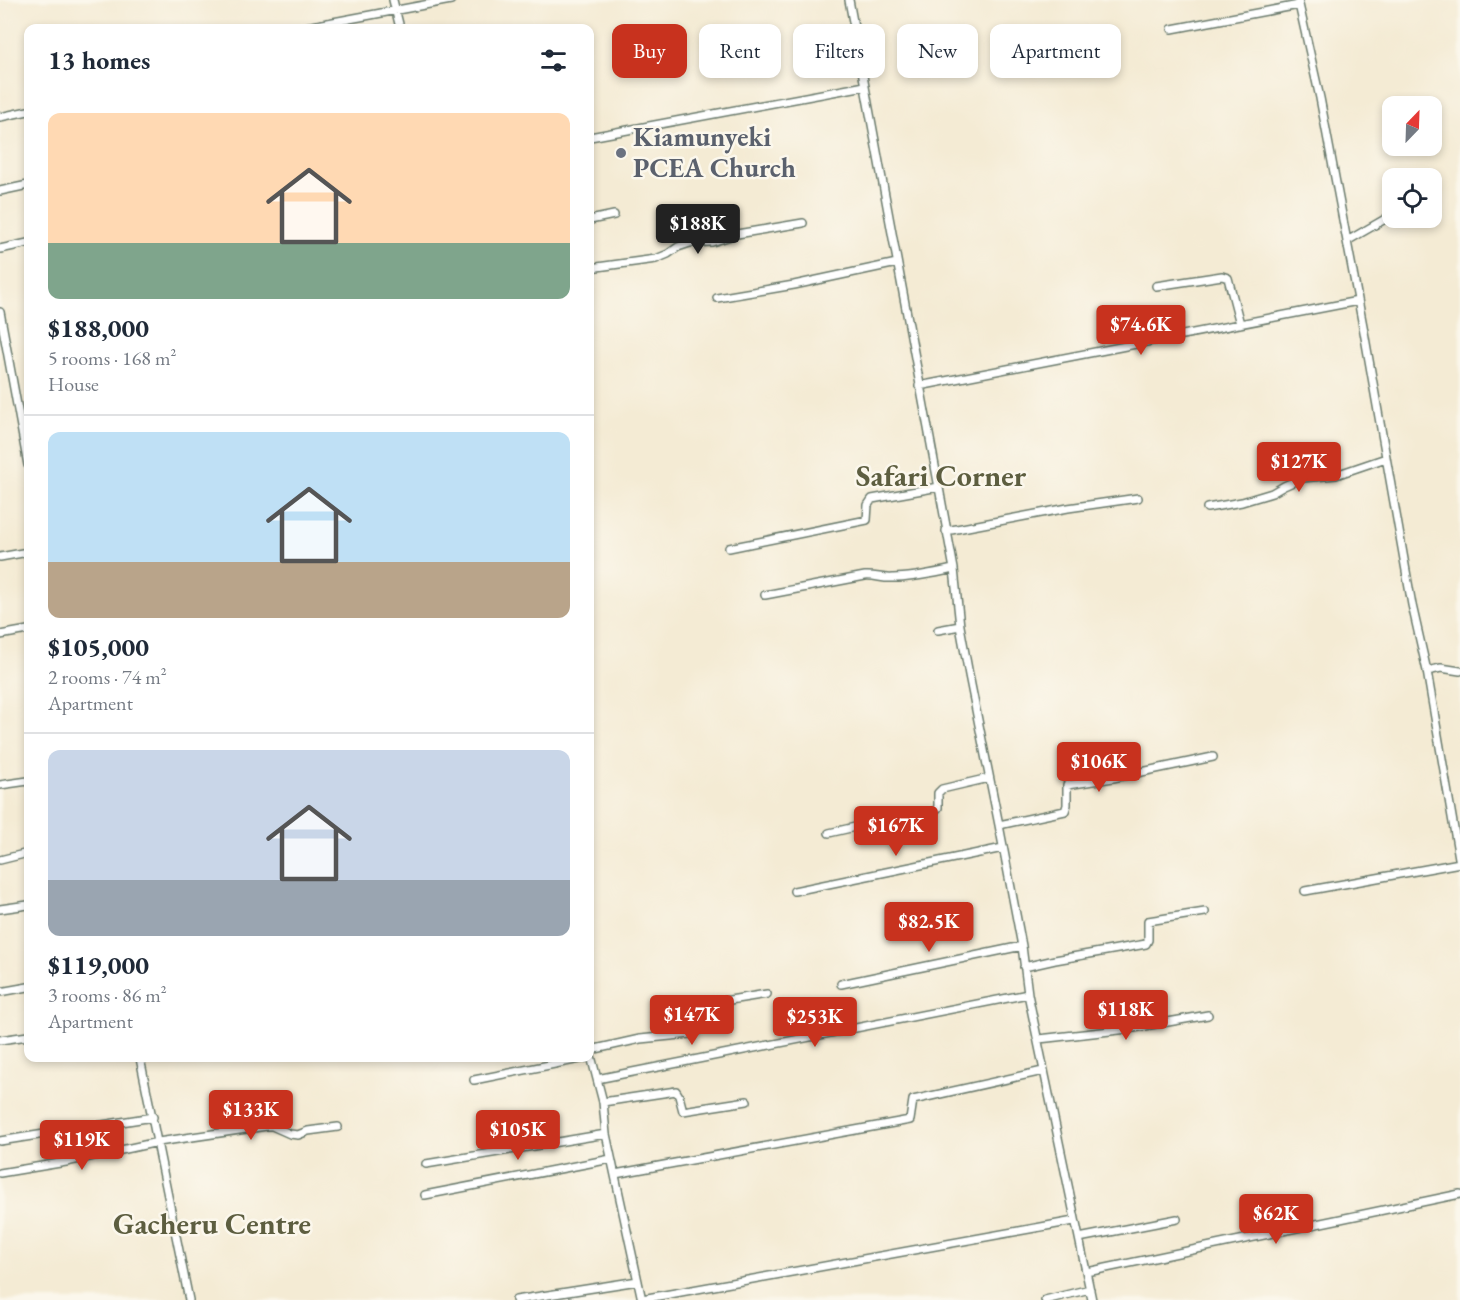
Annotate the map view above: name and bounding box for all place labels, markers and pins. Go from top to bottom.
place label: Kiamunyeki PCEA Church [633,119,796,185]
marker: Kiamunyeki PCEA Church [614,146,628,160]
pin: $188K [656,204,740,255]
pin: $74.6K [1092,305,1190,356]
pin: $127K [1257,442,1341,493]
pin: $106K [1057,742,1141,793]
pin: $167K [854,806,938,857]
pin: $82.5K [880,902,978,953]
pin: $118K [1084,990,1168,1041]
pin: $147K [650,995,734,1046]
pin: $253K [773,997,857,1048]
pin: $133K [209,1090,293,1141]
pin: $105K [476,1110,560,1161]
pin: $119K [40,1120,124,1171]
pin: $62K [1240,1194,1312,1245]

